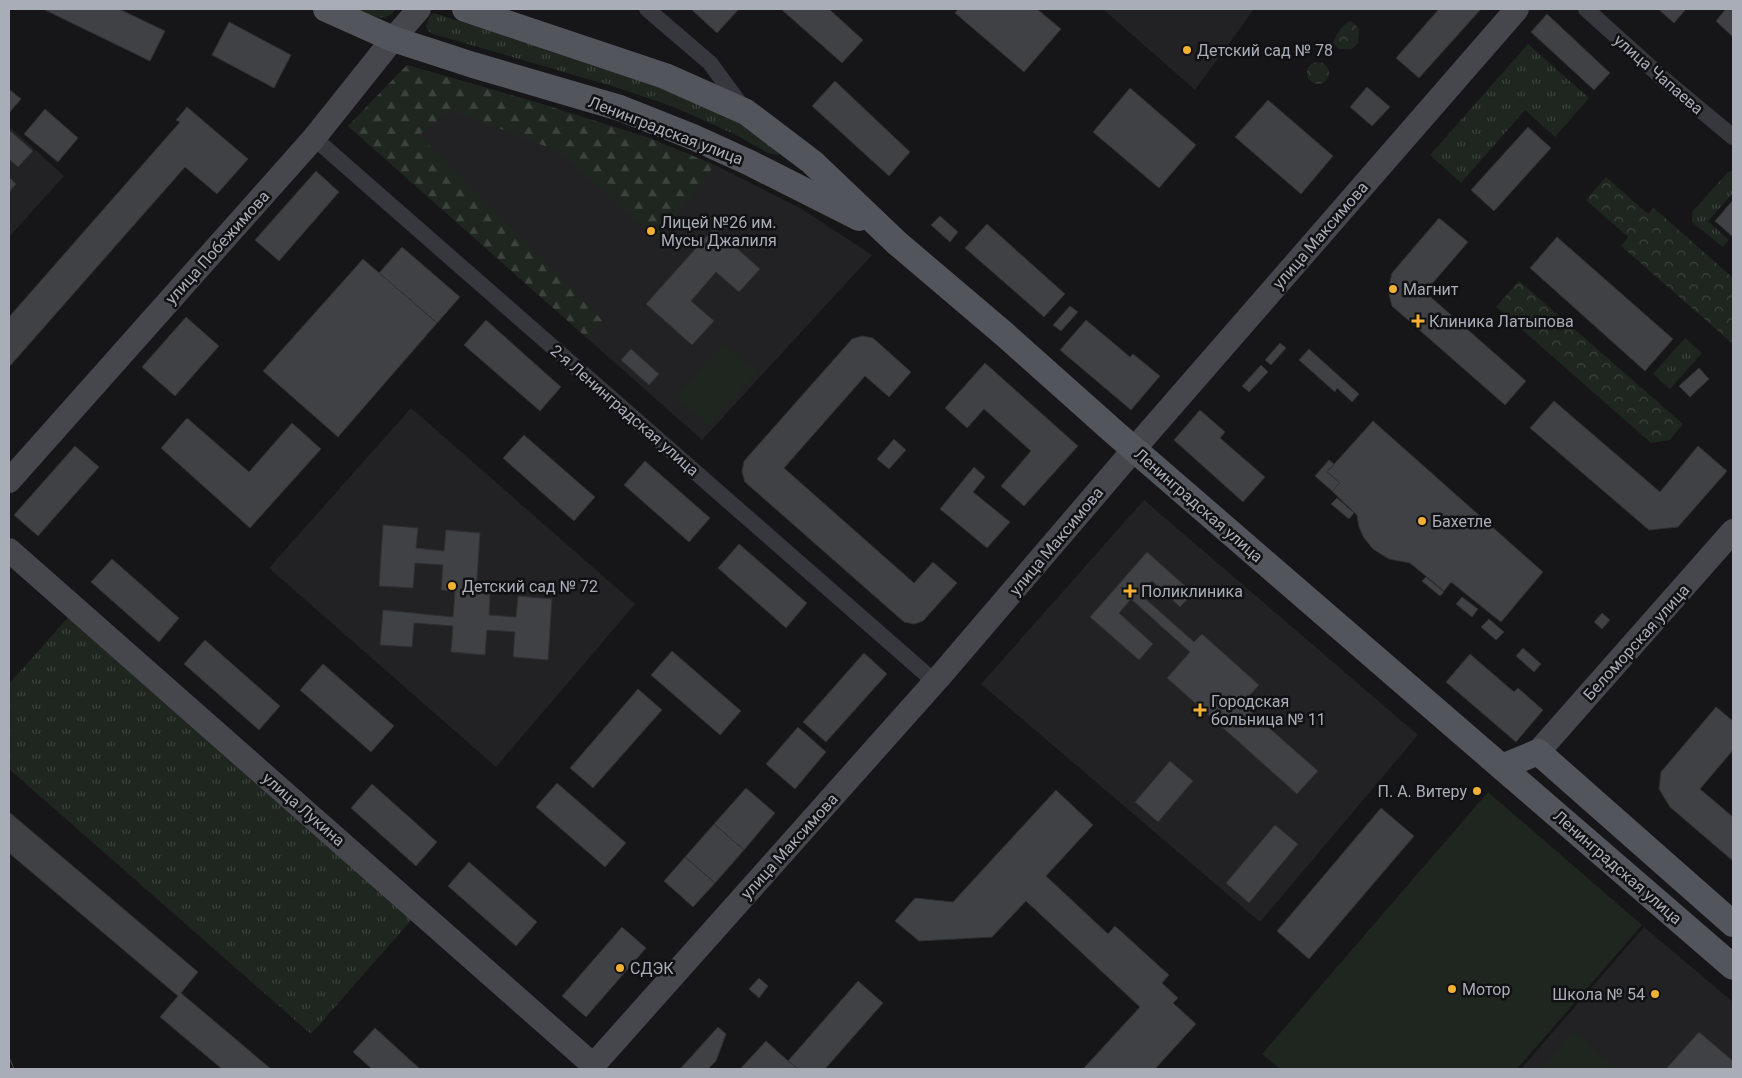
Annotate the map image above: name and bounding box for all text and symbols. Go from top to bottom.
street label: улица Чапаева [1610,31,1707,118]
place label: Детский сад № 78 [1197,41,1333,60]
marker: Детский сад № 78 [1181,44,1193,56]
street label: Ленинградская улица [586,92,746,169]
street label: улица Максимова [1269,178,1372,293]
street label: улица Побежимова [161,187,273,308]
place label: Лицей №26 им. Мусы Джалиля [661,213,777,250]
marker: Лицей №26 им. Мусы Джалиля [645,225,657,237]
place label: Магнит [1403,280,1459,299]
marker: Магнит [1387,283,1399,295]
place label: Клиника Латыпова [1429,312,1574,331]
marker: Клиника Латыпова [1411,314,1425,328]
street label: 2-я Ленинградская улица [547,341,703,480]
street label: Ленинградская улица [1131,444,1267,566]
street label: улица Максимова [1006,483,1107,599]
place label: Бахетле [1432,512,1492,531]
marker: Бахетле [1416,515,1428,527]
place label: Детский сад № 72 [462,577,598,596]
marker: Детский сад № 72 [446,580,458,592]
street label: Беломорская улица [1579,580,1693,704]
place label: Поликлиника [1141,582,1243,601]
marker: Поликлиника [1123,584,1137,598]
place label: Городская больница № 11 [1211,692,1326,729]
marker: Городская больница № 11 [1193,703,1207,717]
street label: улица Лукина [259,769,349,850]
place label: П. А. Витеру [1378,782,1467,801]
marker: П. А. Витеру [1471,785,1483,797]
street label: улица Максимова [737,790,842,903]
street label: Ленинградская улица [1550,806,1686,928]
place label: СДЭК [630,959,674,978]
marker: СДЭК [614,962,626,974]
place label: Мотор [1462,980,1510,999]
marker: Мотор [1446,983,1458,995]
place label: Школа № 54 [1552,985,1645,1004]
marker: Школа № 54 [1649,988,1661,1000]

